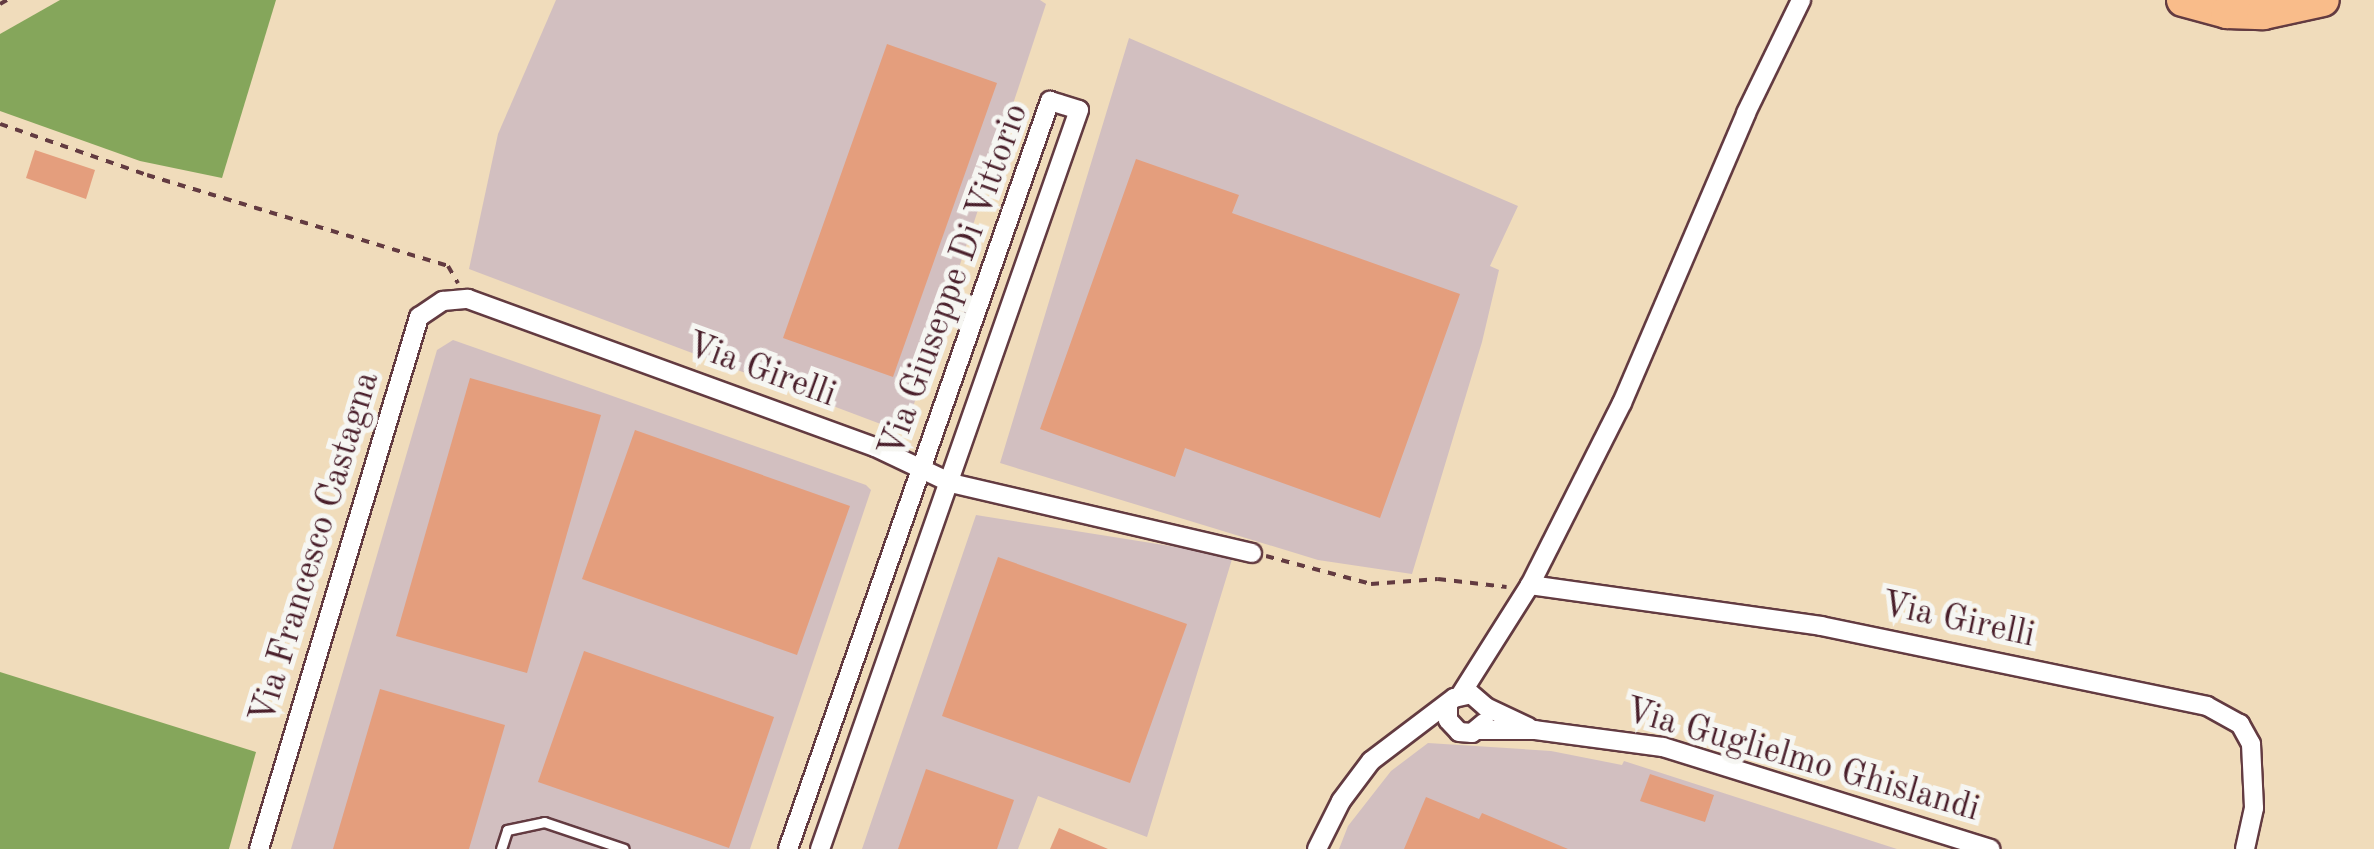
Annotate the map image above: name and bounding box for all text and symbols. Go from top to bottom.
street label: Via Giuseppe Di Vittorio [871,98,1039,464]
street label: Via Girelli [681,325,841,417]
street label: Via Francesco Castagna [242,367,390,729]
street label: Via Girelli [1878,584,2038,658]
street label: Via Guglielmo Ghislandi [1620,690,1984,832]

